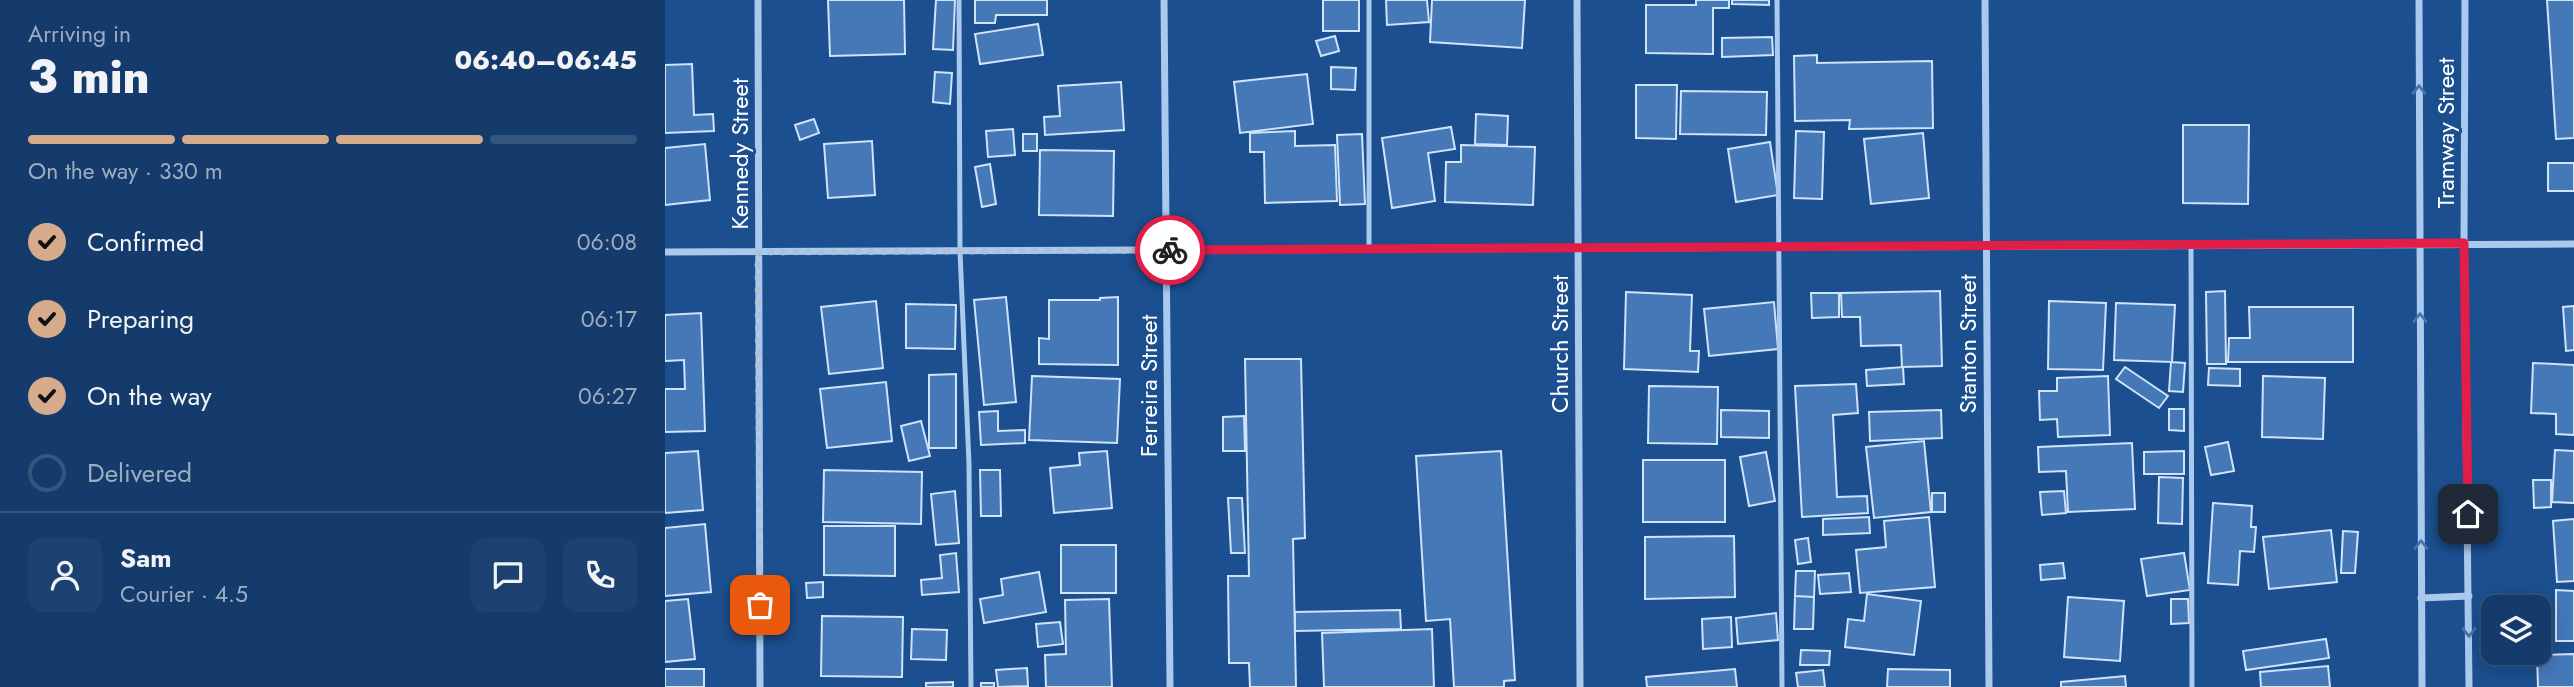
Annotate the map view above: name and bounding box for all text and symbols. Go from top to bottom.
text: Arriving in [28,17,131,51]
text: 06:40–06:45 [454,41,637,79]
text: 3 min [28,44,150,110]
street label: Tramway Street [2428,58,2463,208]
street label: Kennedy Street [722,78,757,230]
one-way arrow [2411,85,2427,95]
text: On the way · 330 m [28,154,223,188]
courier [1135,215,1205,285]
icon: check [28,223,66,261]
text: Confirmed [87,223,204,261]
text: 06:08 [577,225,637,259]
icon: bike [1151,231,1189,269]
street label: Stanton Street [1950,274,1985,413]
street label: Church Street [1542,275,1577,413]
icon: check [28,300,66,338]
text: Preparing [87,300,194,338]
text: 06:17 [581,302,637,336]
one-way arrow [2412,312,2428,323]
street label: Ferreira Street [1131,314,1166,457]
icon: check [28,377,66,415]
text: On the way [87,377,212,415]
text: 06:27 [578,379,637,413]
text: Delivered [87,454,192,492]
pin [2438,484,2498,544]
icon: home [2449,495,2487,533]
button: person [28,538,102,612]
button: chat [471,538,545,612]
button: phone [563,538,637,612]
text: Sam [120,539,172,577]
one-way arrow [2413,540,2429,550]
pin [730,575,790,635]
text: Courier · 4.5 [120,577,248,611]
icon: bag [741,586,779,624]
map controls [2481,595,2551,665]
button: layers [2481,595,2551,665]
one-way arrow [2461,627,2477,637]

